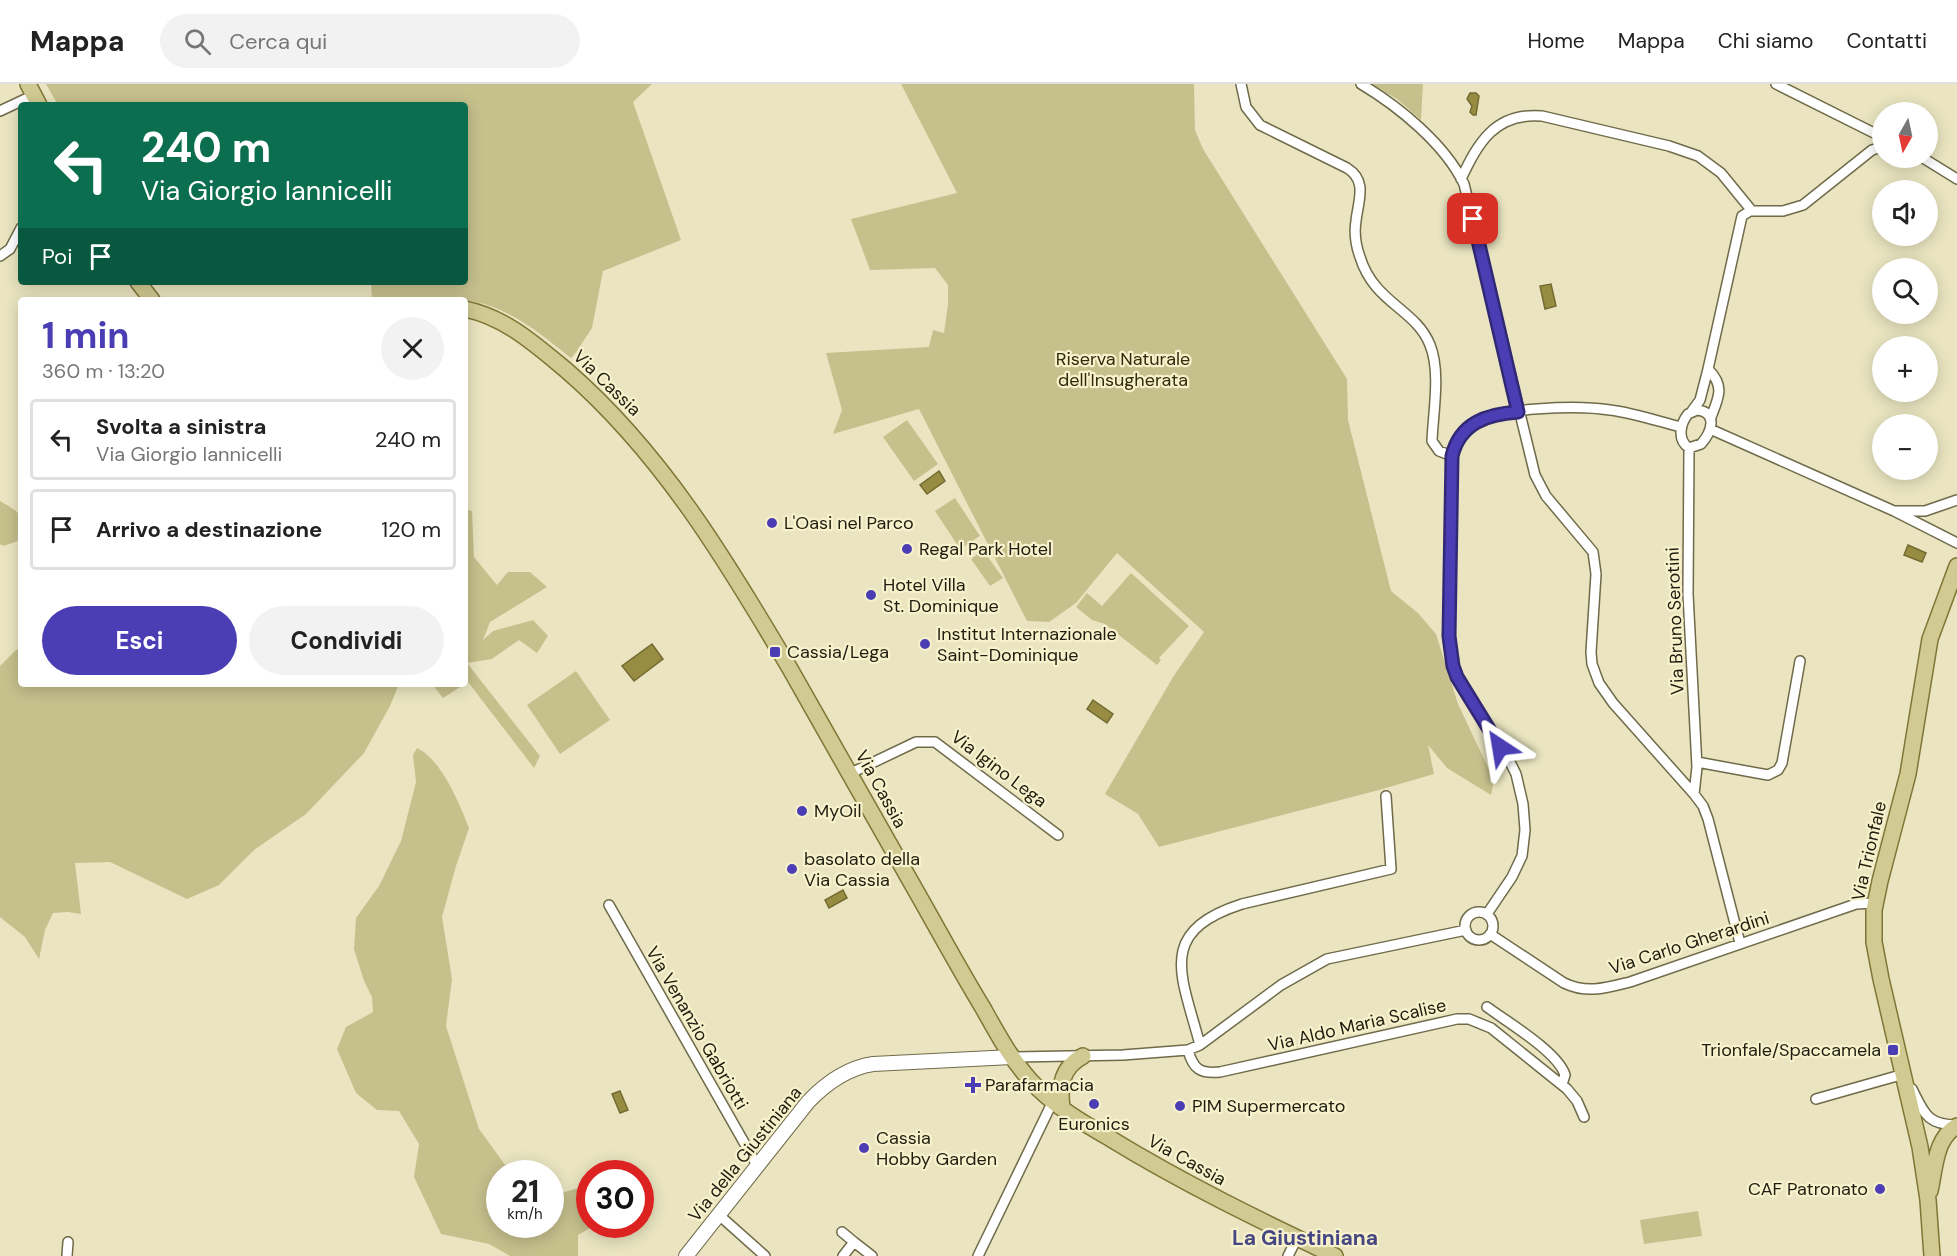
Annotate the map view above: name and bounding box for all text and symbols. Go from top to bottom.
search box [160,14,580,68]
text: Mappa [30,23,124,60]
icon: search [181,25,214,58]
text: Cerca qui [229,27,327,56]
text: Home [1527,27,1585,55]
text: Mappa [1618,27,1685,55]
text: Chi siamo [1718,27,1814,55]
text: Contatti [1847,27,1927,55]
north arrow [1872,102,1938,168]
map controls [1872,102,1938,480]
text: 240 m [141,120,271,175]
icon: left [42,126,120,204]
text: Via Giorgio Iannicelli [141,173,393,208]
button: sound [1872,180,1938,246]
pin [1447,193,1498,244]
icon: arrive [1456,202,1489,235]
icon: arrive [84,240,117,273]
text: Poi [42,242,72,271]
button: search [1872,258,1938,324]
text: 1 min [42,312,130,359]
button: close [381,317,444,380]
button: + [1872,336,1938,402]
street label: Via Cassia [568,345,646,421]
park label: Riserva Naturale dell'Insugherata [1056,347,1190,392]
text: 360 m · 13:20 [42,358,165,384]
text: Svolta a sinistra [96,412,266,441]
button: − [1872,414,1938,480]
icon: left [45,423,78,456]
text: 240 m [375,425,441,454]
text: Via Giorgio Iannicelli [96,441,282,467]
place label: L'Oasi nel Parco [784,511,914,535]
icon: arrive [45,513,78,546]
text: Arrivo a destinazione [96,515,322,544]
text: 120 m [381,515,441,544]
marker: L'Oasi nel Parco [765,516,779,530]
place label: Regal Park Hotel [919,537,1052,561]
marker: Regal Park Hotel [900,542,914,556]
street label: Via Bruno Serotini [1660,547,1690,695]
place label: Hotel Villa St. Dominique [883,573,999,618]
marker: Hotel Villa St. Dominique [864,588,878,602]
button: Esci [42,606,237,675]
button: Condividi [249,606,444,675]
place label: Institut Internazionale Saint-Dominique [937,622,1117,667]
marker: Institut Internazionale Saint-Dominique [918,637,932,651]
place label: Cassia/Lega [787,640,889,664]
marker: Cassia/Lega [768,645,782,659]
position arrow [1468,715,1532,779]
street label: Via Igino Lega [946,725,1052,813]
street label: Via Cassia [850,746,912,832]
place label: MyOil [814,799,861,823]
street label: Via Trionfale [1846,799,1892,903]
marker: MyOil [795,804,809,818]
place label: basolato della Via Cassia [804,847,920,892]
marker: basolato della Via Cassia [785,862,799,876]
street label: Via Carlo Gherardini [1606,906,1772,980]
street label: Via Venanzio Gabriotti [640,942,754,1114]
street label: Via Aldo Maria Scalise [1265,993,1449,1057]
place label: Trionfale/Spaccamela [1701,1038,1881,1062]
marker: Trionfale/Spaccamela [1886,1043,1900,1057]
place label: Parafarmacia [985,1073,1094,1097]
marker: Parafarmacia [966,1078,980,1092]
street label: Via della Giustiniana [683,1081,807,1227]
place label: PIM Supermercato [1192,1094,1345,1118]
marker: Euronics [1087,1097,1101,1111]
marker: PIM Supermercato [1173,1099,1187,1113]
place label: Euronics [1058,1112,1130,1136]
place label: Cassia Hobby Garden [876,1126,997,1171]
street label: Via Cassia [1144,1129,1230,1191]
marker: Cassia Hobby Garden [857,1141,871,1155]
speed limit sign: 30 [576,1160,654,1238]
text: 21 [511,1172,539,1211]
place label: CAF Patronato [1748,1177,1868,1201]
marker: CAF Patronato [1873,1182,1887,1196]
text: km/h [507,1204,543,1224]
district label: La Giustiniana [1232,1224,1378,1252]

